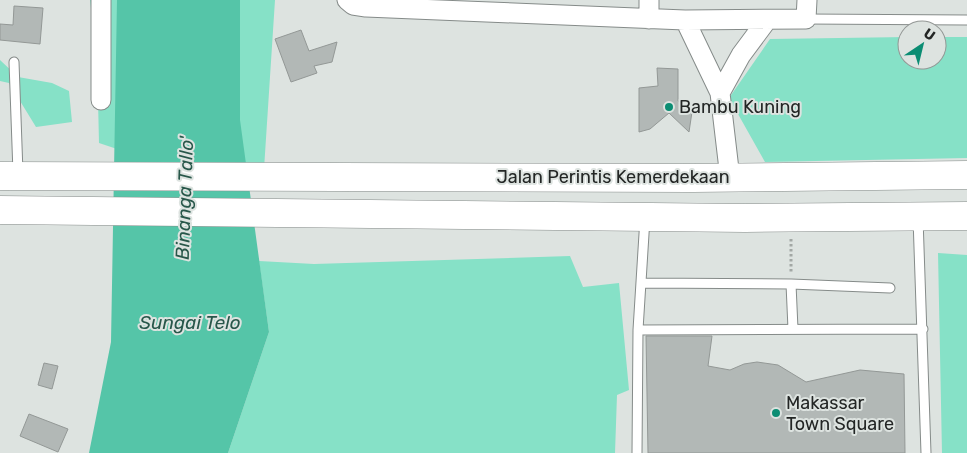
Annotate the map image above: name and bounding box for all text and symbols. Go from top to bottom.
north arrow [897,20,947,70]
text: U [920,25,938,45]
place label: Bambu Kuning [679,96,801,118]
marker: Bambu Kuning [663,101,675,113]
water label: Binanga Tallo' [171,135,198,260]
street label: Jalan Perintis Kemerdekaan [496,166,730,188]
water label: Sungai Telo [139,311,241,334]
place label: Makassar Town Square [786,392,894,435]
marker: Makassar Town Square [770,407,782,419]

